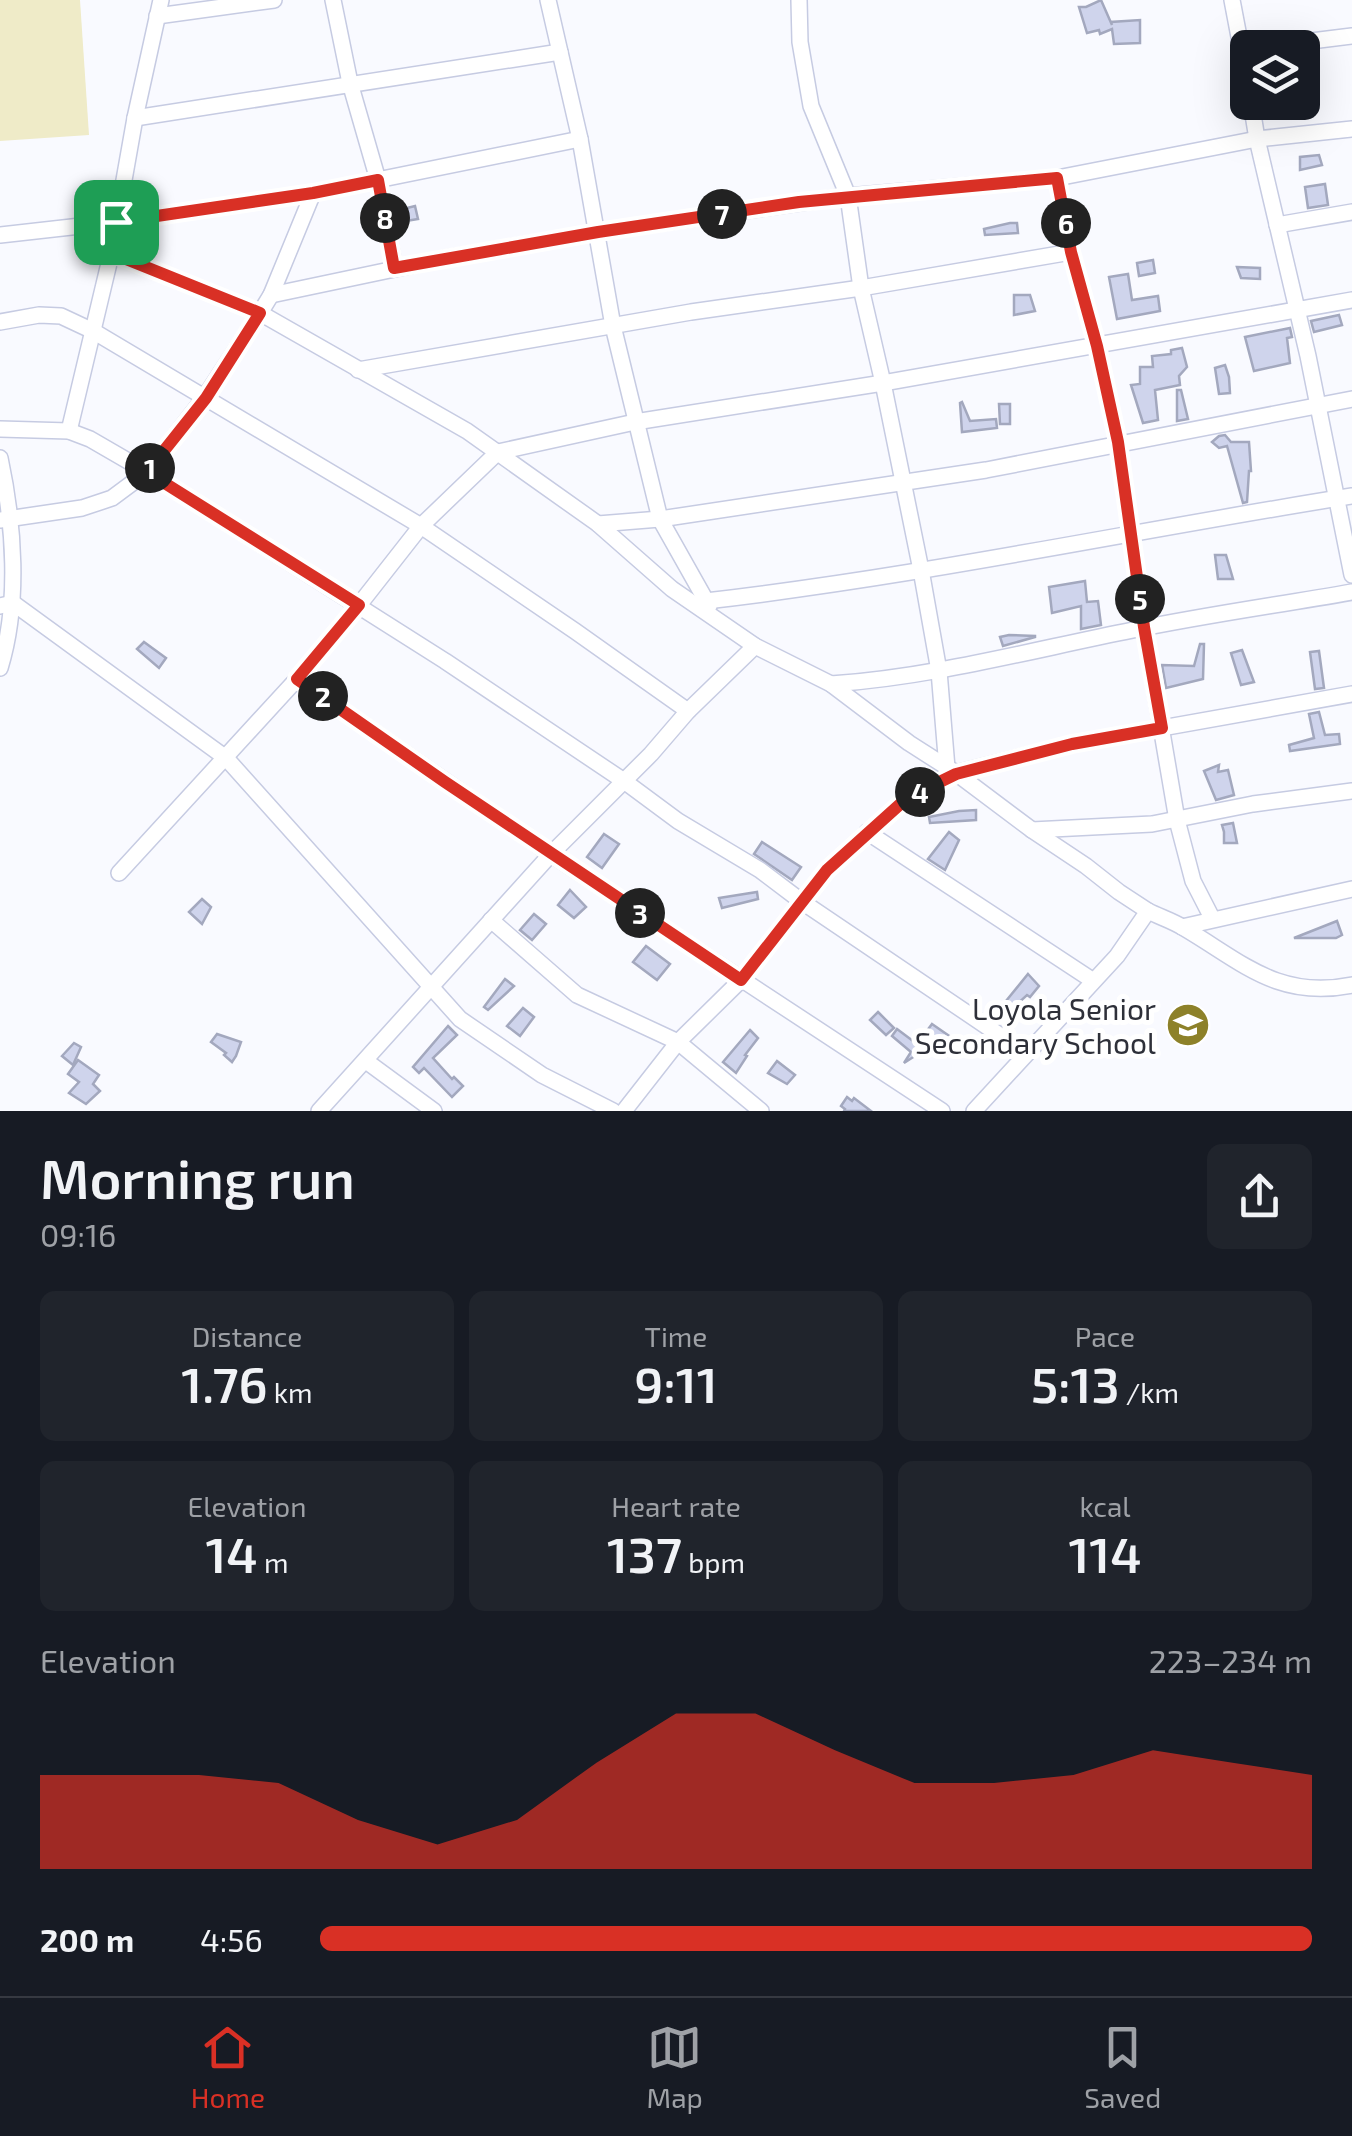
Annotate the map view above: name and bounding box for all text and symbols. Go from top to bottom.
map controls [1230,30,1320,120]
button: layers [1230,30,1320,120]
pin [74,180,159,265]
pin: 7 [697,189,747,239]
pin: 8 [360,193,410,243]
icon: arrive [89,195,144,250]
text: 7 [715,197,729,231]
pin: 6 [1041,198,1091,248]
text: 8 [376,201,394,235]
text: 6 [1058,206,1074,240]
pin: 1 [125,443,175,493]
text: 1 [144,451,156,485]
pin: 5 [1115,574,1165,624]
text: 5 [1132,582,1148,616]
pin: 2 [298,671,348,721]
text: 2 [315,679,331,713]
pin: 4 [895,767,945,817]
text: 4 [911,775,929,809]
pin: 3 [615,888,665,938]
text: 3 [632,896,648,930]
place label: Loyola Senior Secondary School [915,990,1156,1060]
school or university icon: Loyola Senior Secondary School [1165,1002,1211,1048]
text: Morning run [40,1144,355,1210]
button: share [1207,1144,1312,1249]
text: 09:16 [40,1215,116,1253]
text: Distance [192,1319,302,1353]
text: Time [645,1319,707,1353]
text: Pace [1075,1319,1135,1353]
text: 1.76 [181,1353,268,1413]
text: 9:11 [634,1353,718,1413]
text: 5:13 [1031,1353,1120,1413]
text: km [268,1375,313,1409]
text: /km [1120,1375,1179,1409]
text: Elevation [188,1489,306,1523]
text: Heart rate [611,1489,741,1523]
text: kcal [1079,1489,1131,1523]
text: 14 [205,1523,258,1583]
text: 137 [607,1523,682,1583]
text: 114 [1068,1523,1142,1583]
text: m [258,1545,289,1579]
text: bpm [682,1545,745,1579]
text: Elevation [40,1641,176,1679]
text: 223–234 m [1149,1641,1312,1679]
text: 200 m [40,1920,134,1958]
text: 4:56 [200,1920,263,1958]
tab: Home [191,2020,265,2114]
tab: Map [647,2020,703,2114]
tab: Saved [1084,2020,1161,2114]

